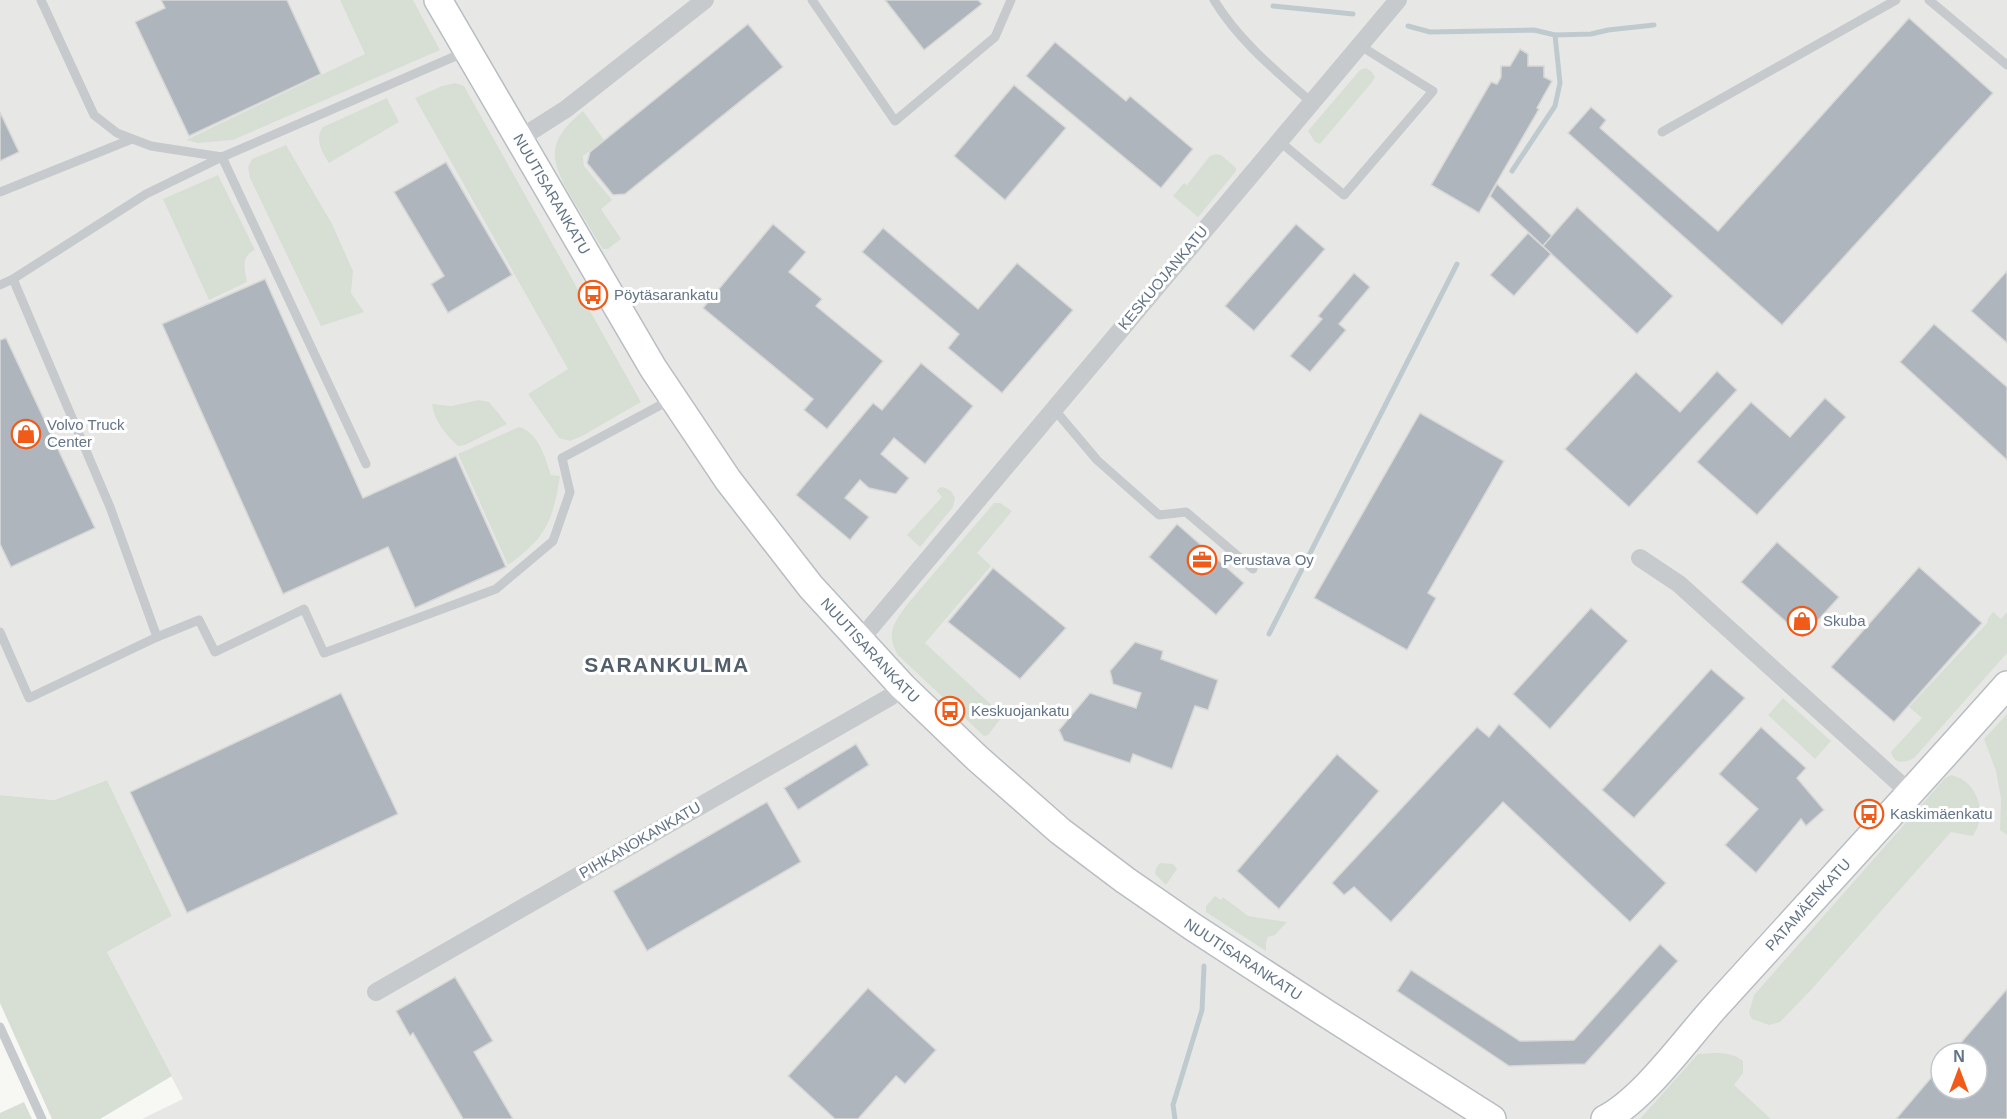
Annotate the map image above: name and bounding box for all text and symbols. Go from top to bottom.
street label: NUUTISARANKATU [510,131,594,257]
street label: KESKUOJANKATU [1114,223,1211,333]
bus stop icon: Pöytäsarankatu [577,279,609,311]
place label: Pöytäsarankatu [614,286,718,303]
place label: Volvo Truck Center [47,416,125,450]
shop icon: Volvo Truck Center [10,418,42,450]
office icon: Perustava Oy [1186,544,1218,576]
place label: Perustava Oy [1223,551,1314,568]
street label: NUUTISARANKATU [818,594,923,706]
shop icon: Skuba [1786,605,1818,637]
place label: Skuba [1823,612,1866,629]
district label: SARANKULMA [584,653,750,676]
bus stop icon: Keskuojankatu [934,695,966,727]
place label: Keskuojankatu [971,702,1069,719]
street label: PIHKANOKANKATU [576,798,703,881]
bus stop icon: Kaskimäenkatu [1853,798,1885,830]
place label: Kaskimäenkatu [1890,805,1993,822]
street label: PATAMÄENKATU [1762,855,1854,954]
street label: NUUTISARANKATU [1181,915,1305,1003]
north arrow [1929,1041,1989,1101]
text: N [1953,1048,1965,1065]

